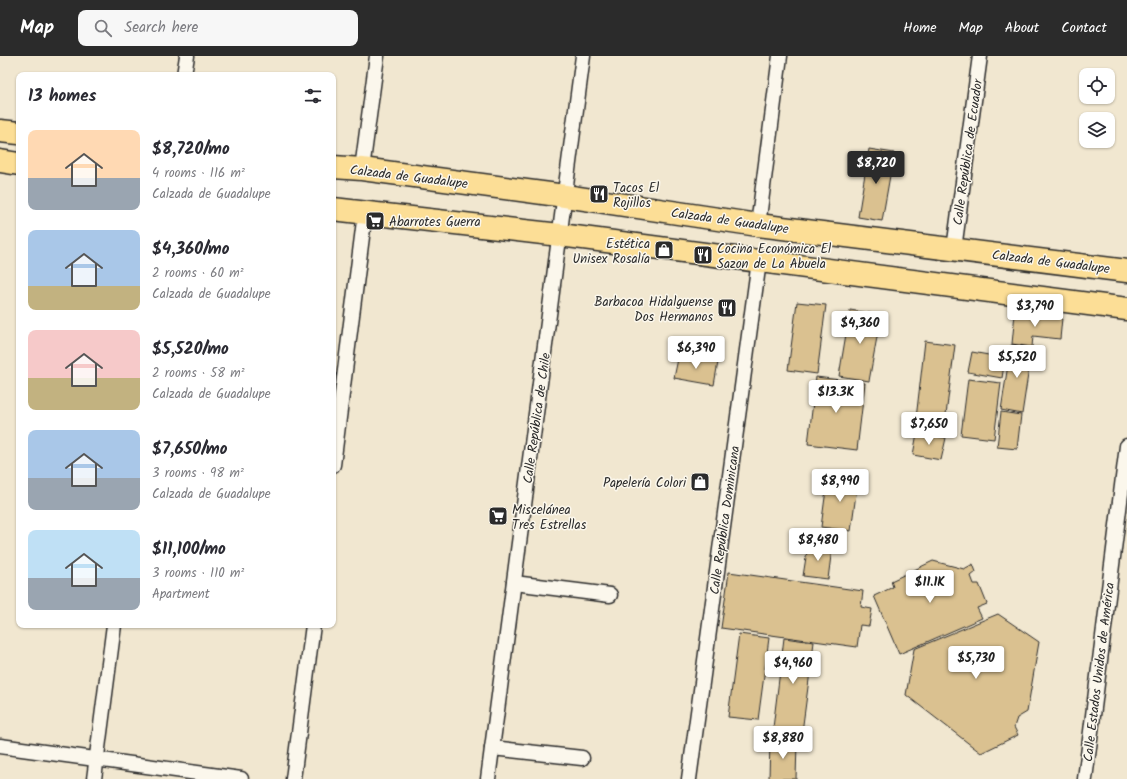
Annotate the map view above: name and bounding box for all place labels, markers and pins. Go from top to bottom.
pin: $8,720 [843,151,909,185]
place label: Tacos El Rojillos [613,178,659,214]
restaurant icon: Tacos El Rojillos [588,183,610,205]
supermarket icon: Abarrotes Guerra [364,210,386,232]
place label: Abarrotes Guerra [389,212,481,233]
place label: Estética Unisex Rosalía [573,234,650,270]
shop icon: Estética Unisex Rosalía [653,239,675,261]
place label: Cocina Económica El Sazon de La Abuela [717,239,831,275]
restaurant icon: Cocina Económica El Sazon de La Abuela [692,244,714,266]
place label: Barbacoa Hidalguense Dos Hermanos [594,292,713,328]
pin: $3,790 [1002,294,1068,328]
restaurant icon: Barbacoa Hidalguense Dos Hermanos [716,297,738,319]
pin: $4,360 [827,311,893,345]
pin: $6,390 [663,336,729,370]
pin: $5,520 [984,345,1050,379]
pin: $13.3K [803,380,869,414]
pin: $7,650 [896,412,962,446]
pin: $8,990 [807,469,873,503]
shop icon: Papelería Colori [689,471,711,493]
place label: Papelería Colori [603,473,687,494]
place label: Miscelánea Tres Estrellas [512,500,587,536]
supermarket icon: Miscelánea Tres Estrellas [487,505,509,527]
pin: $8,480 [785,528,851,562]
pin: $11.1K [897,570,963,604]
pin: $5,730 [943,646,1009,680]
pin: $4,960 [760,651,826,685]
pin: $8,880 [750,726,816,760]

